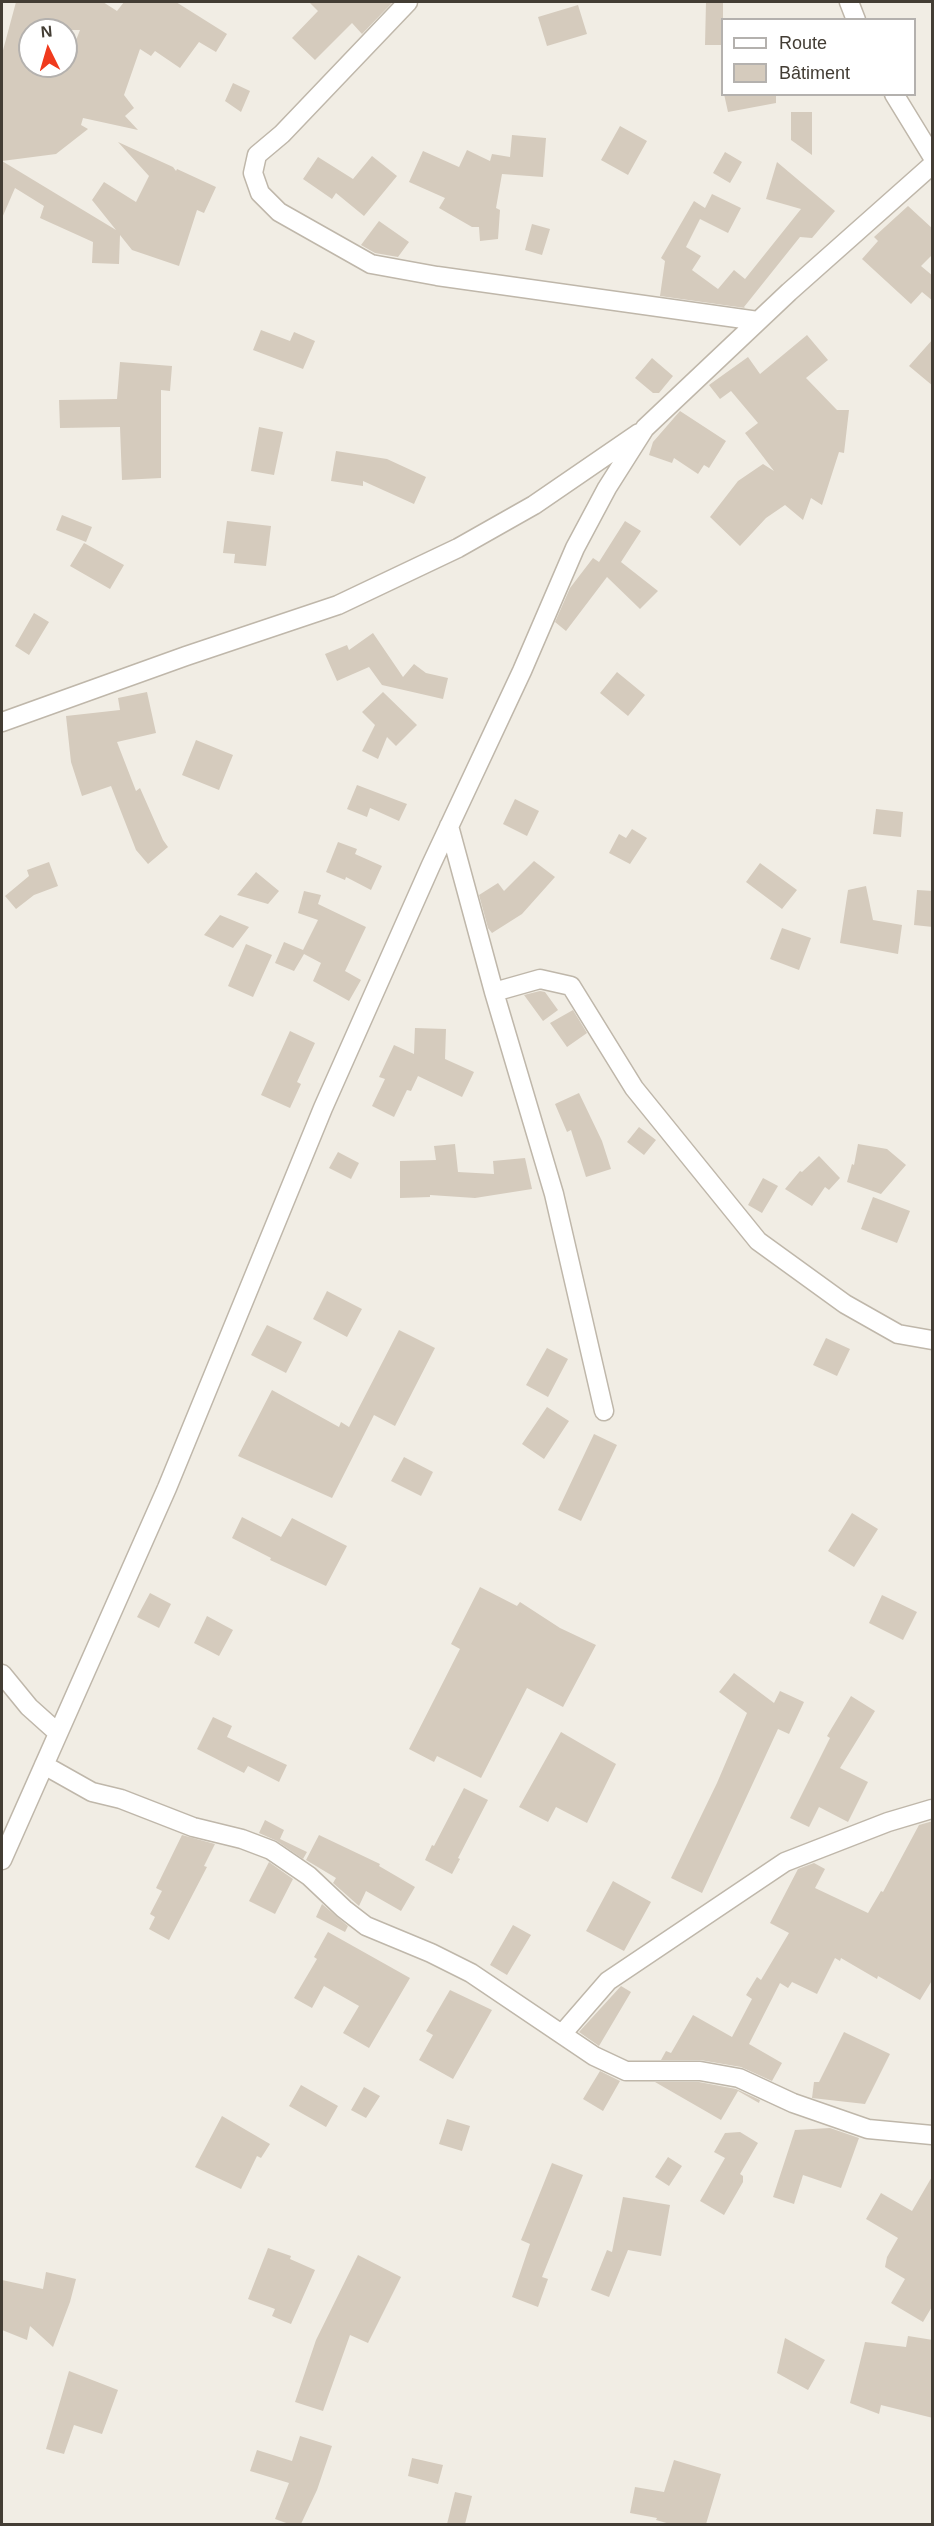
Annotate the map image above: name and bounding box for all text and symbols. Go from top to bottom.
north arrow [18,18,78,78]
legend [721,18,916,96]
text: N [40,23,53,41]
text: Route [779,33,827,53]
text: Bâtiment [779,63,850,83]

